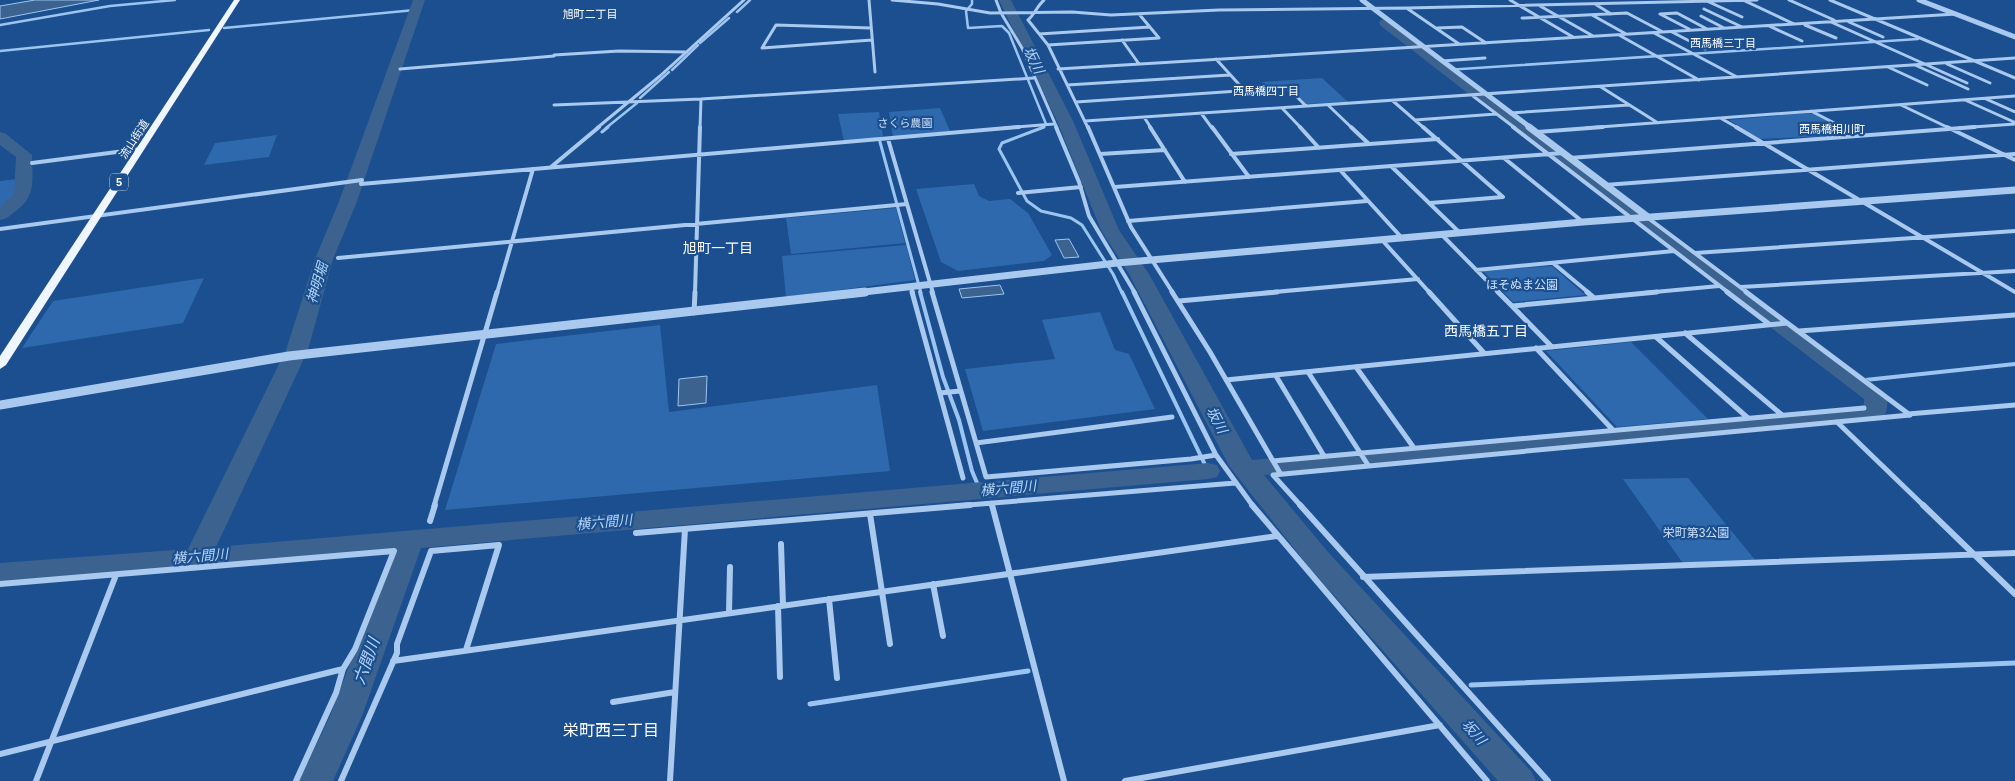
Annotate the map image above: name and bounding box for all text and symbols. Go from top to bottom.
district label: 旭町二丁目 [563,8,618,20]
district label: 西馬橋三丁目 [1690,37,1756,49]
water label: 坂川 [1021,44,1048,78]
district label: 西馬橋四丁目 [1233,85,1299,97]
street label: 流山街道 [117,117,151,161]
park label: さくら農園 [878,117,933,129]
district label: 西馬橋相川町 [1799,123,1865,135]
road number: 5 [110,173,128,190]
district label: 旭町一丁目 [683,240,753,256]
water label: 神明堀 [303,259,331,305]
park label: ほそぬま公園 [1486,278,1558,292]
district label: 西馬橋五丁目 [1444,323,1528,339]
water label: 坂川 [1203,404,1232,438]
water label: 横六間川 [979,477,1039,498]
water label: 横六間川 [575,511,635,532]
park label: 栄町第3公園 [1663,526,1729,540]
water label: 横六間川 [171,545,231,566]
water label: 六間川 [350,634,383,687]
water label: 坂川 [1459,716,1491,749]
district label: 栄町西三丁目 [563,722,659,739]

